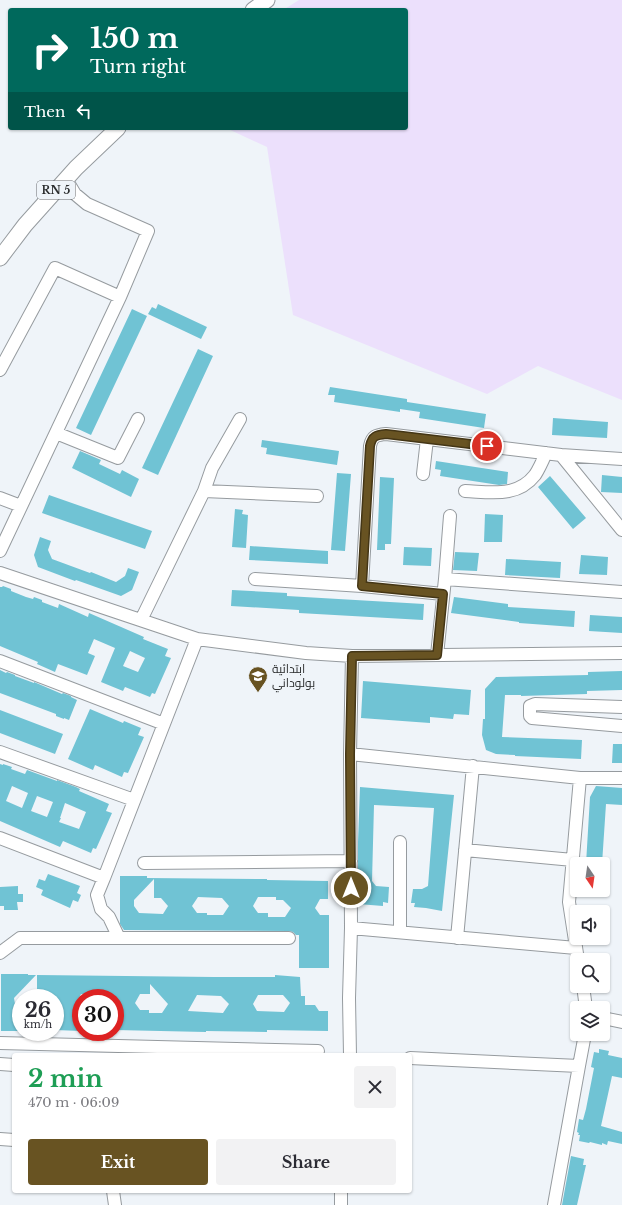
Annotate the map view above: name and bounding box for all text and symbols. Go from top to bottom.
text: 150 m [90,21,178,56]
icon: right [24,24,76,76]
text: Turn right [90,56,186,78]
icon: left [73,100,95,122]
text: Then [24,102,65,121]
road number: RN 5 [37,181,75,199]
pin [470,429,504,463]
icon: arrive [476,435,498,457]
place label: ابتدائية بولوداني [272,661,315,693]
school or university icon: ابتدائية بولوداني [247,665,269,693]
north arrow [570,857,610,897]
map controls [570,857,610,1041]
position arrow [330,867,372,909]
button: sound [570,905,610,945]
button: search [570,953,610,993]
speed limit sign: 30 [72,989,124,1041]
text: 26 [25,998,51,1022]
button: layers [570,1001,610,1041]
text: km/h [24,1018,52,1031]
text: 2 min [28,1064,103,1093]
button: close [354,1066,396,1108]
text: 470 m · 06:09 [28,1094,119,1111]
button: Exit [28,1139,208,1185]
button: Share [216,1139,396,1185]

